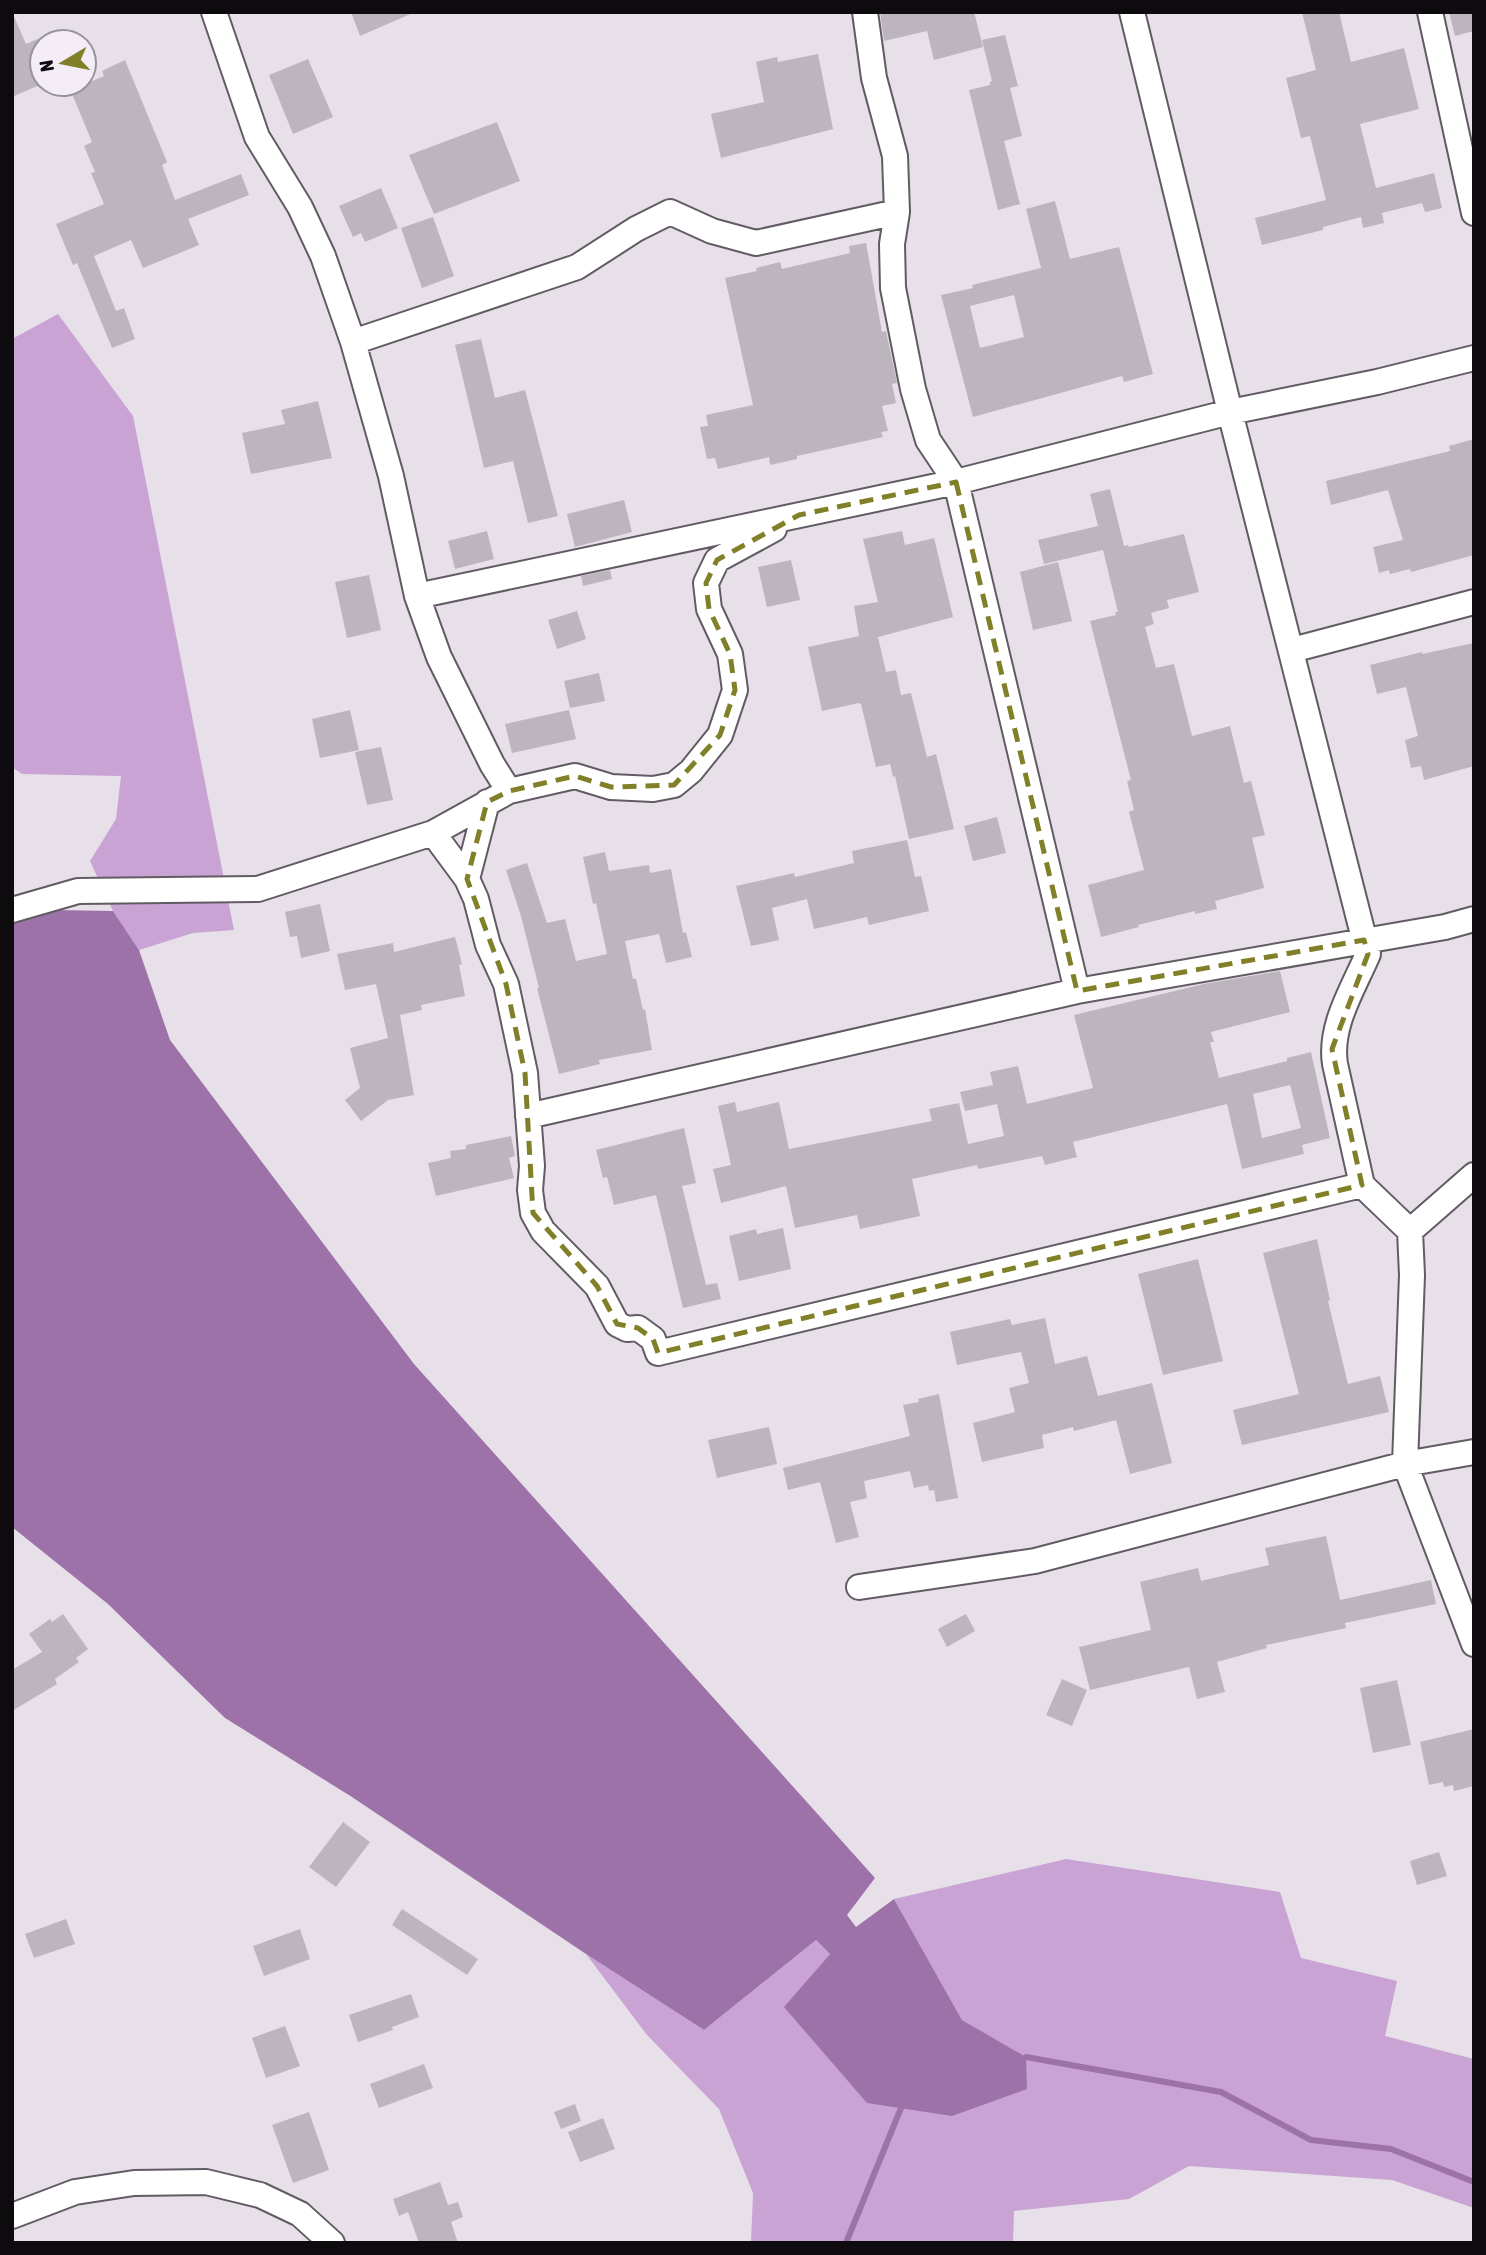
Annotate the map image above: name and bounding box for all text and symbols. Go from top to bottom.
north arrow [28,28,98,98]
text: N [34,59,58,73]

